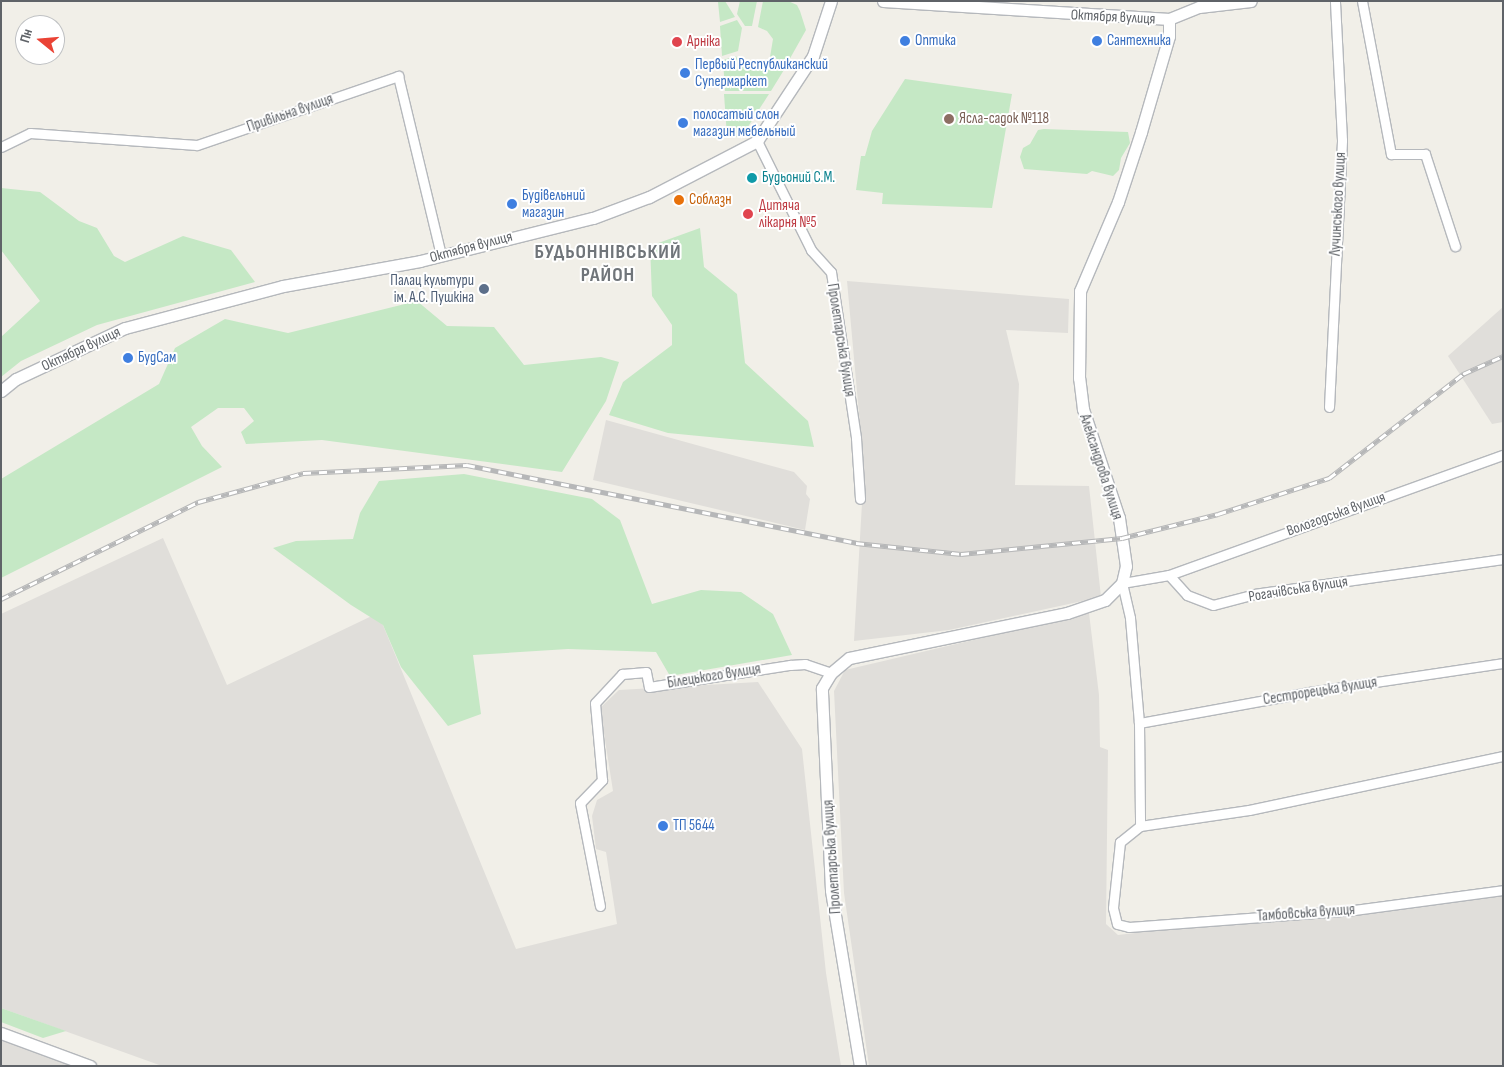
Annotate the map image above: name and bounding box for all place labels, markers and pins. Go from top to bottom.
place label: Оптика [915,32,956,50]
place label: Сантехника [1107,32,1171,50]
place label: Арніка [687,33,720,51]
marker: Оптика [899,35,911,47]
marker: Сантехника [1091,35,1103,47]
marker: Арніка [671,36,683,48]
place label: Первый Республиканский Супермаркет [695,55,828,90]
marker: Первый Республиканский Супермаркет [679,67,691,79]
place label: полосатый слон магазин мебельный [693,105,795,140]
place label: Ясла-садок №118 [959,110,1049,128]
marker: Ясла-садок №118 [943,113,955,125]
marker: полосатый слон магазин мебельный [677,117,689,129]
place label: Будьоний С.М. [762,169,835,187]
marker: Будьоний С.М. [746,172,758,184]
place label: Будівельний магазин [522,186,585,221]
place label: Соблазн [689,191,731,209]
marker: Соблазн [673,194,685,206]
place label: Дитяча лікарня №5 [759,196,816,231]
marker: Будівельний магазин [506,198,518,210]
marker: Дитяча лікарня №5 [741,207,755,221]
place label: Палац культури ім. А.С. Пушкіна [390,271,474,306]
marker: Палац культури ім. А.С. Пушкіна [478,283,490,295]
place label: БудСам [138,349,176,367]
marker: БудСам [122,352,134,364]
place label: ТП 5644 [673,817,715,835]
marker: ТП 5644 [657,820,669,832]

